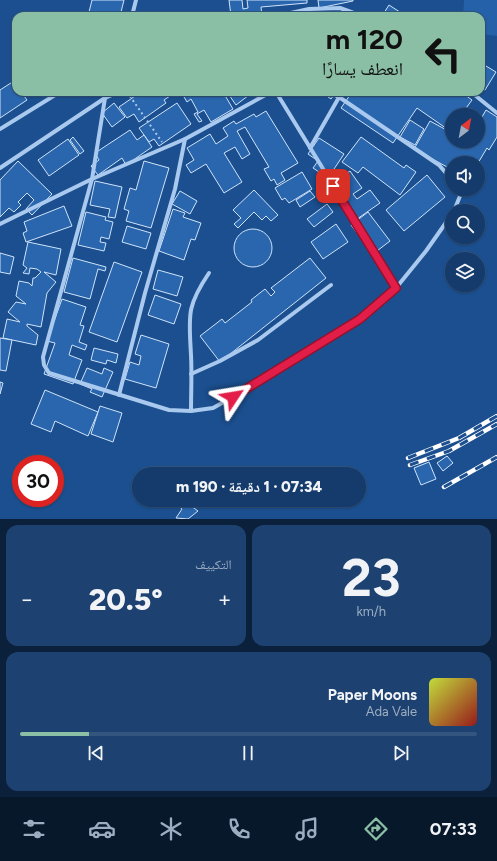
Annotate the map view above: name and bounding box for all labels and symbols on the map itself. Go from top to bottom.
north arrow [445,108,485,148]
pin [316,169,350,203]
position arrow [212,376,254,418]
speed limit sign: 30 [12,455,64,507]

